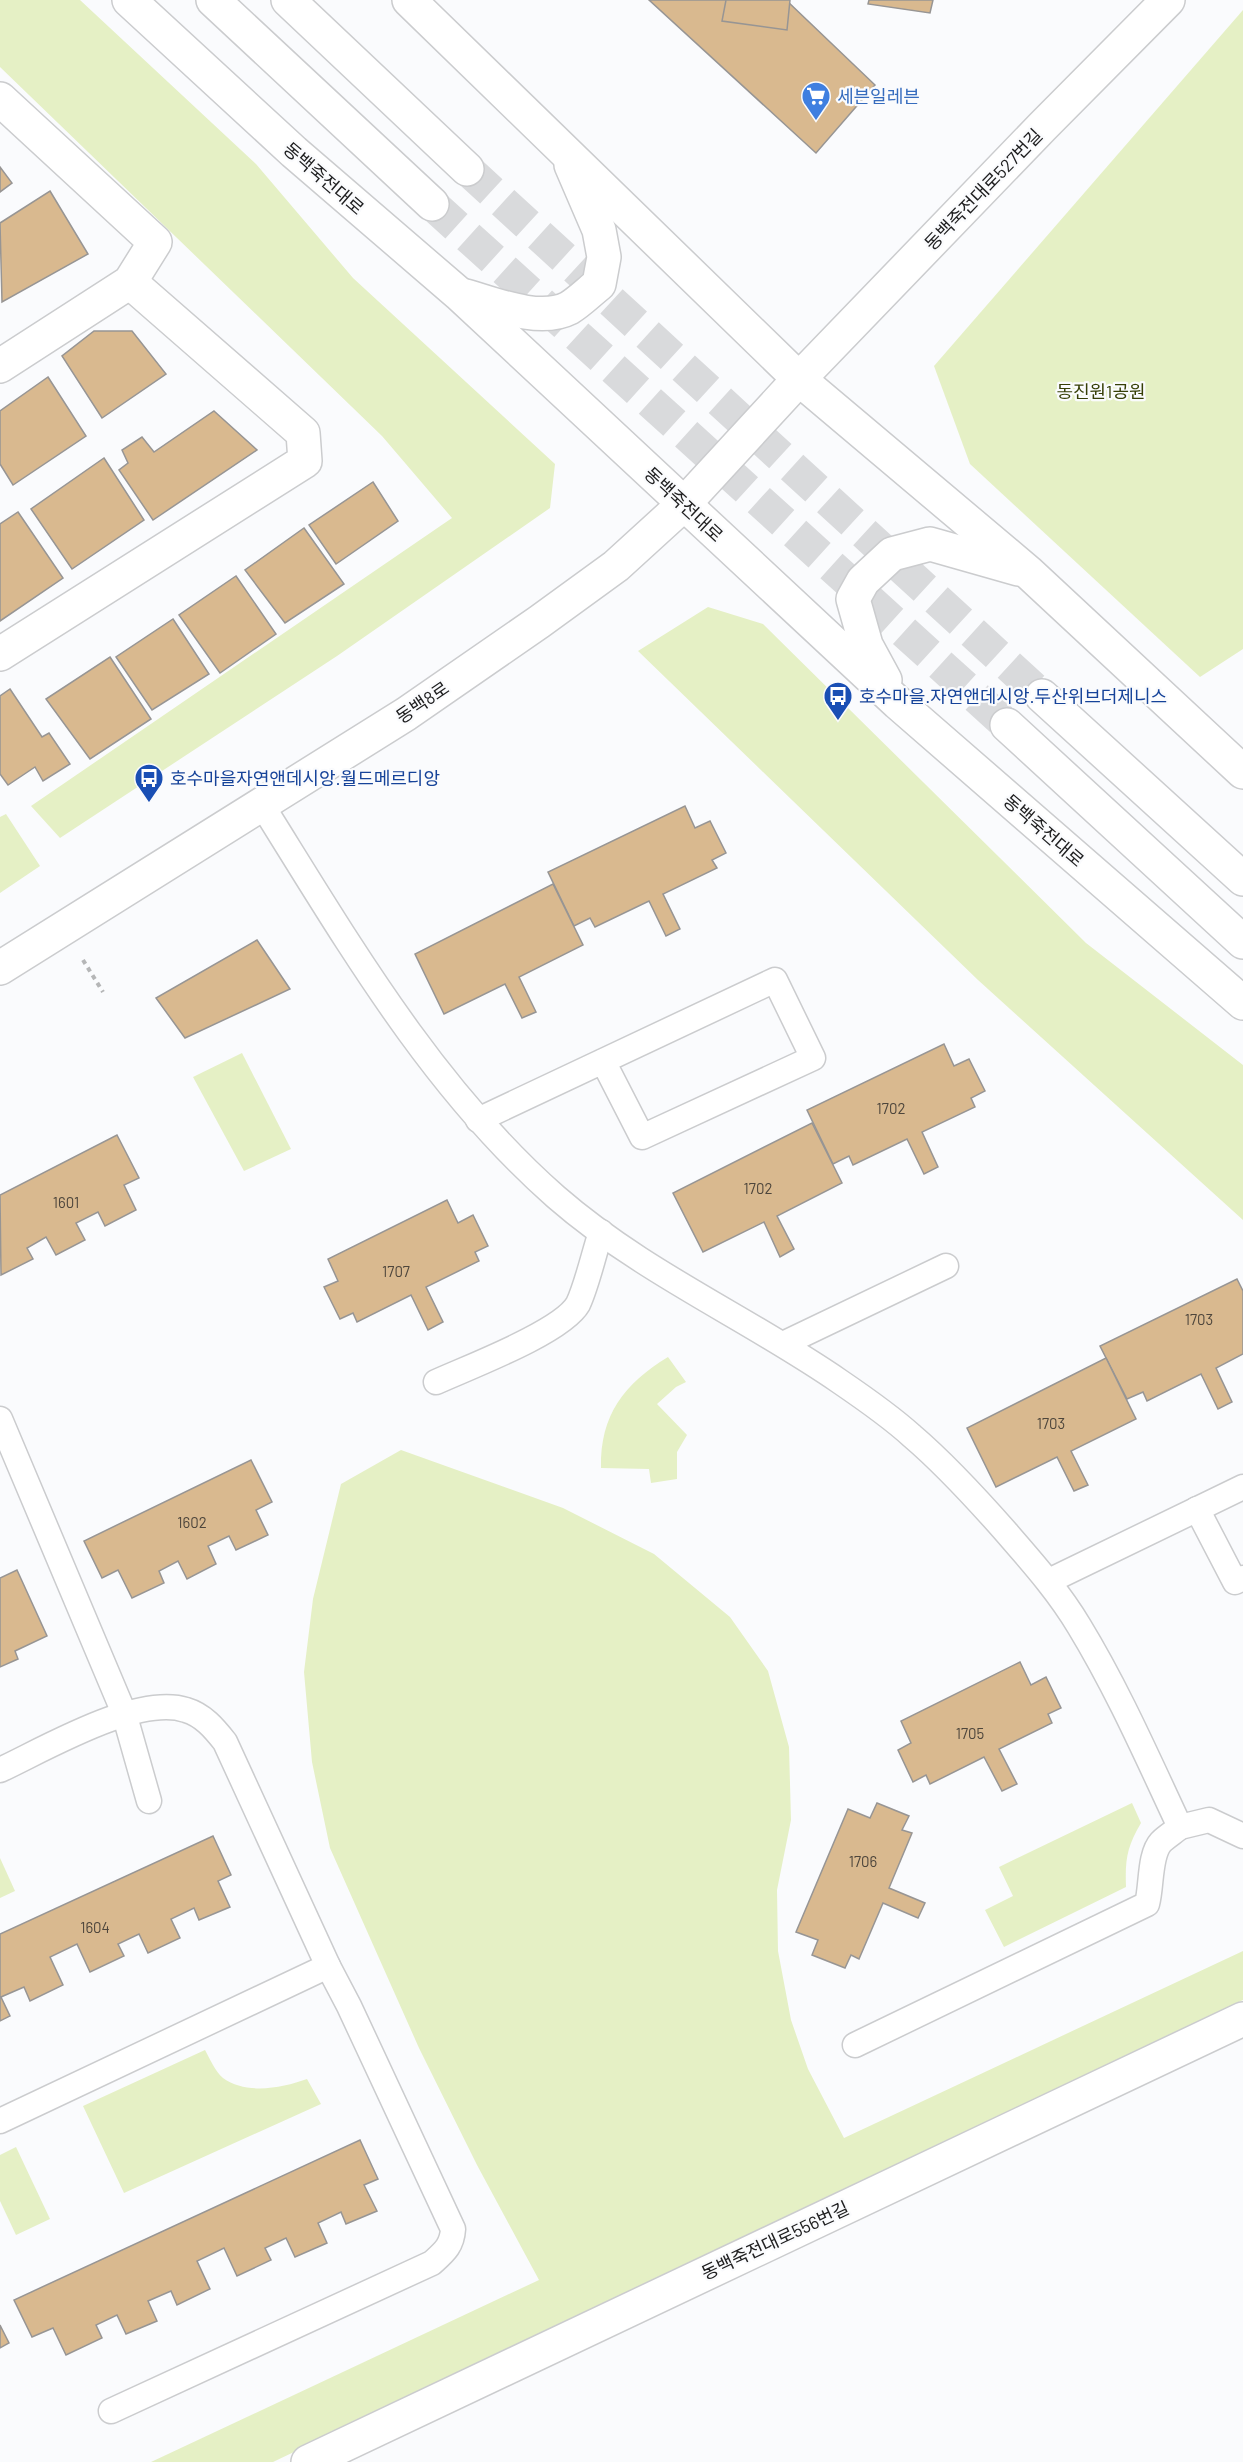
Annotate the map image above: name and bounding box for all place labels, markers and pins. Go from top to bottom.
supermarket icon: 세븐일레븐 [800,80,832,122]
place label: 세븐일레븐 [837,85,920,107]
bus stop icon: 호수마을.자연앤데시앙.두산위브더제니스 [822,680,854,722]
place label: 호수마을.자연앤데시앙.두산위브더제니스 [859,685,1167,707]
bus stop icon: 호수마을자연앤데시앙.월드메르디앙 [133,762,165,804]
place label: 호수마을자연앤데시앙.월드메르디앙 [170,767,440,789]

